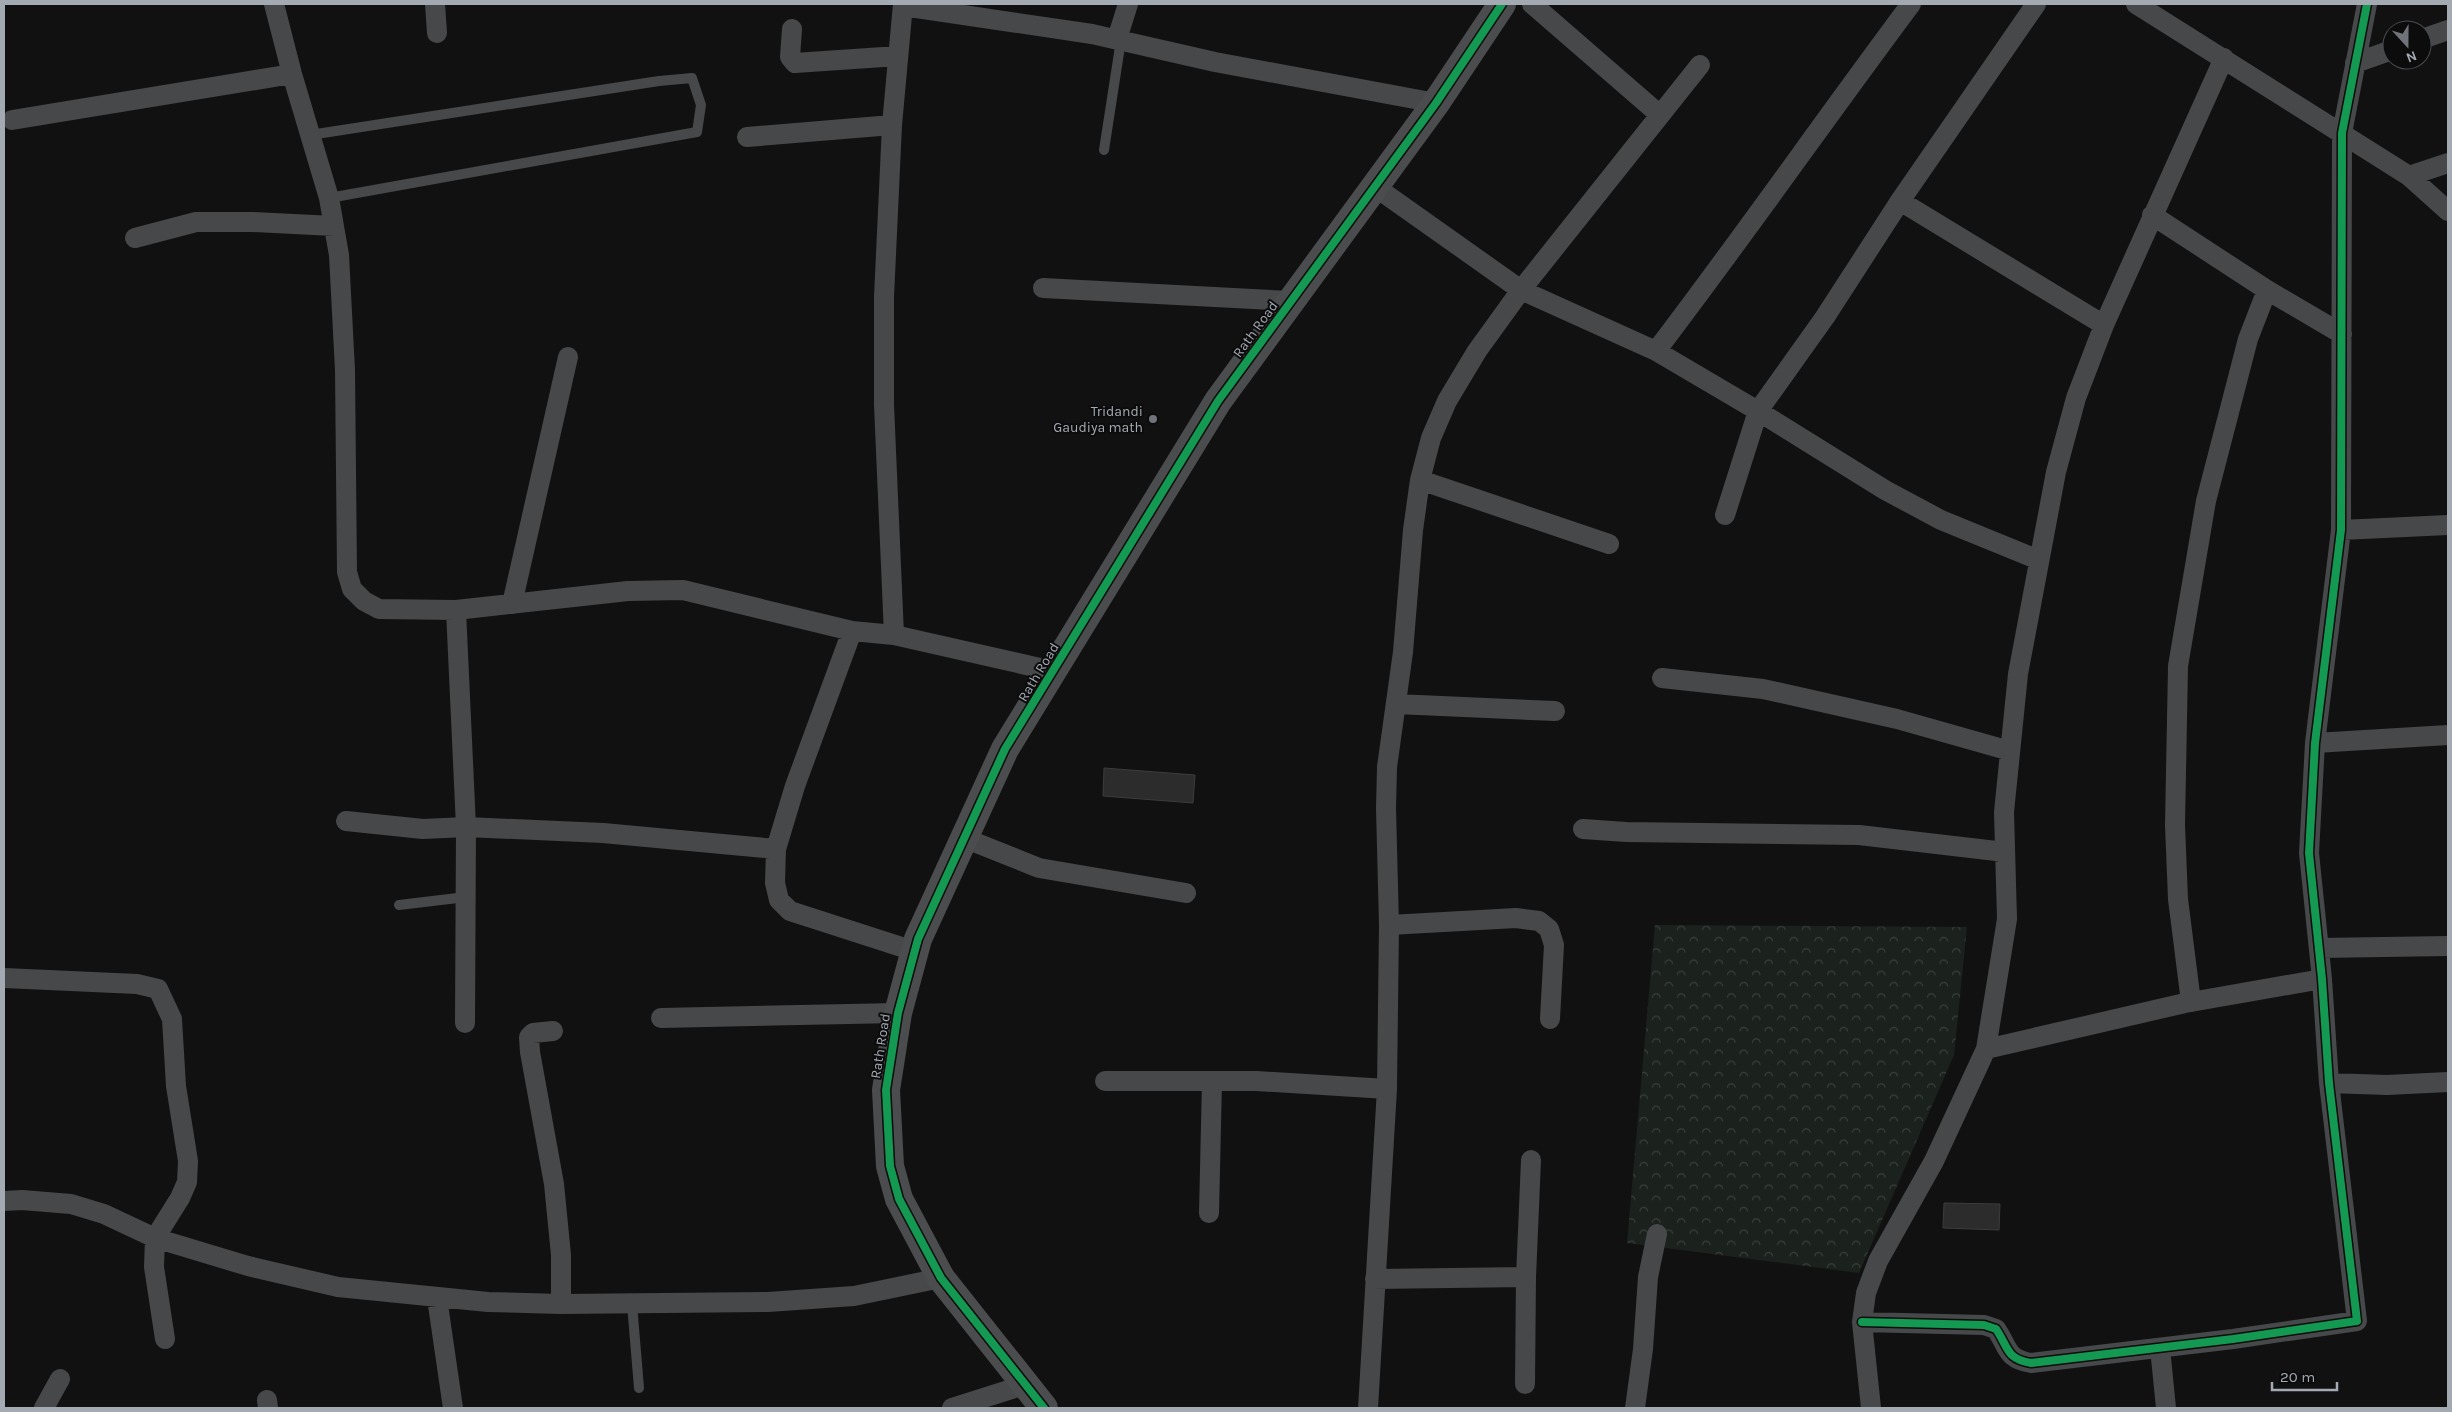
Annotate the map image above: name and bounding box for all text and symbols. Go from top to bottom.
north arrow [2382,20,2432,70]
text: N [2404,47,2419,66]
street label: Rath Road [1229,298,1282,361]
place label: Tridandi Gaudiya math [1053,403,1143,436]
marker: Tridandi Gaudiya math [1147,413,1159,425]
street label: Rath Road [1014,640,1063,705]
street label: Rath Road [867,1012,894,1080]
scale bar [2272,1360,2337,1392]
text: 20 m [2280,1368,2315,1386]

